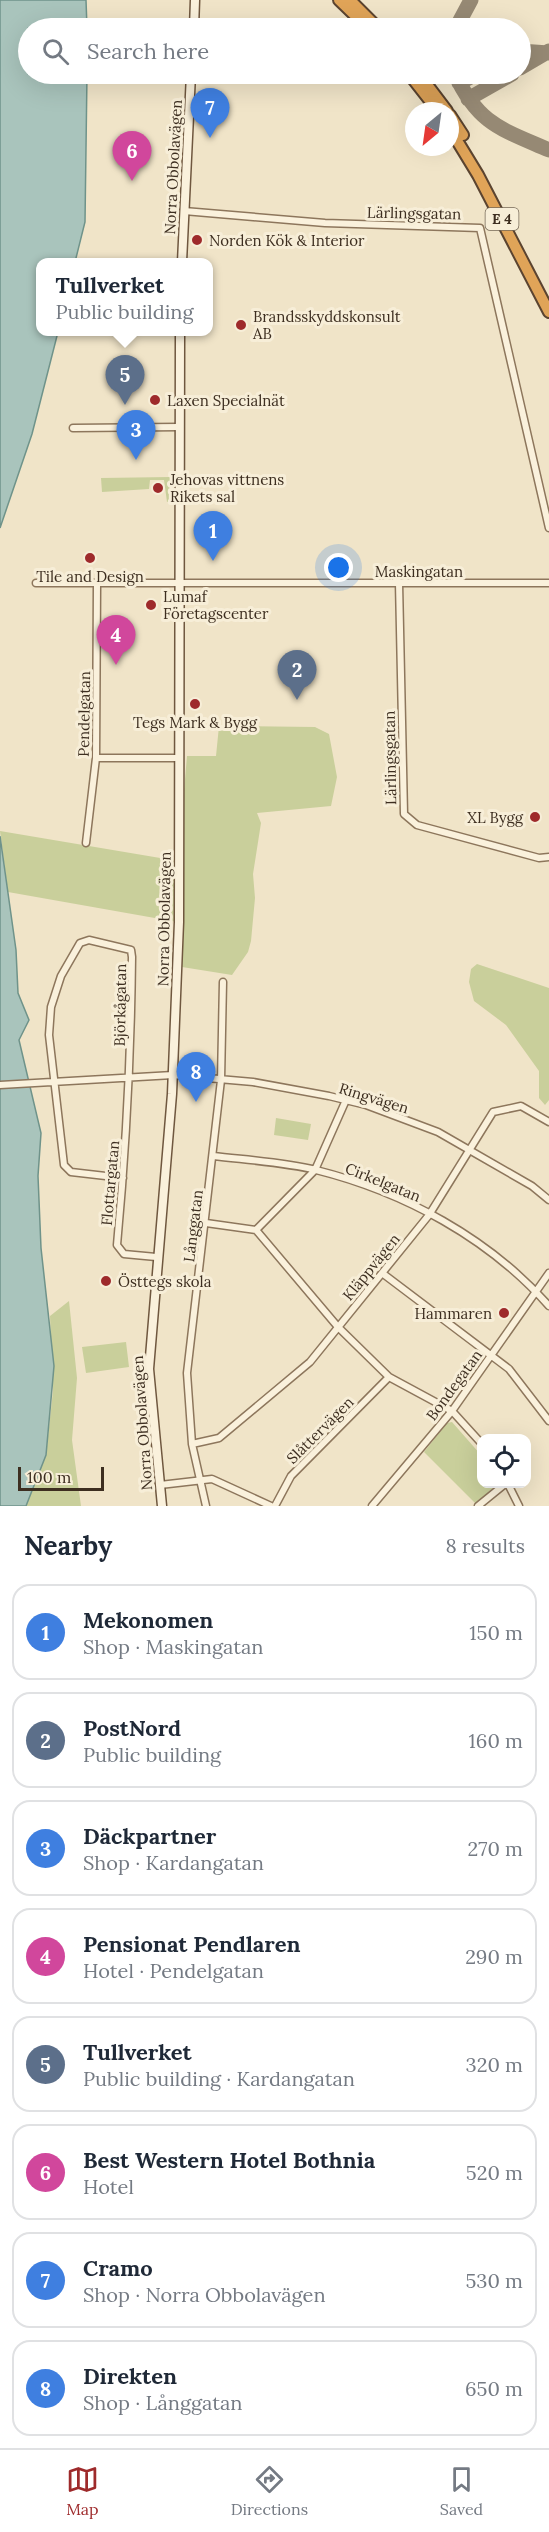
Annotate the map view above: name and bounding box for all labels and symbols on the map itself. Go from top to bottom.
pin: 7 [190,88,230,138]
street label: Norra Obbolavägen [160,99,186,235]
north arrow [405,102,459,156]
pin: 6 [112,132,152,181]
street label: Lärlingsgatan [367,203,461,223]
road number: E 4 [486,208,518,230]
place label: Norden Kök & Interior [209,231,365,250]
marker: Norden Kök & Interior [190,233,204,247]
place label: Brandsskyddskonsult AB [252,307,401,343]
marker: Brandsskyddskonsult AB [234,318,248,332]
pin: 5 [106,356,144,405]
place label: Laxen Specialnät [167,391,285,410]
marker: Laxen Specialnät [148,393,162,407]
pin: 3 [116,410,156,460]
place label: Jehovas vittnens Rikets sal [169,470,284,506]
marker: Jehovas vittnens Rikets sal [151,481,165,495]
pin: 1 [194,512,232,561]
marker: Tile and Design [83,551,97,565]
your location [324,553,353,582]
street label: Maskingatan [375,562,463,581]
place label: Tile and Design [36,567,144,586]
place label: Lumaf Företagscenter [163,587,269,623]
marker: Lumaf Företagscenter [144,598,158,612]
pin: 4 [96,616,136,665]
pin: 2 [278,650,316,700]
street label: Pendelgatan [74,671,94,757]
marker: Tegs Mark & Bygg [188,697,202,711]
street label: Lärlingsgatan [380,711,400,805]
place label: Tegs Mark & Bygg [133,713,258,732]
place label: XL Bygg [467,808,524,827]
marker: XL Bygg [528,810,542,824]
street label: Norra Obbolavägen [153,851,175,987]
street label: Björkågatan [110,963,130,1047]
pin: 8 [176,1052,216,1102]
street label: Ringvägen [337,1078,411,1118]
street label: Flottargatan [97,1140,123,1226]
street label: Cirkelgatan [342,1158,424,1206]
street label: Långgatan [179,1189,207,1263]
street label: Kläppvägen [338,1230,404,1304]
place label: Östtegs skola [118,1272,212,1291]
marker: Östtegs skola [99,1274,113,1288]
place label: Hammaren [414,1304,492,1323]
marker: Hammaren [497,1306,511,1320]
street label: Bondegatan [422,1346,486,1424]
street label: Norra Obbolavägen [128,1355,156,1491]
street label: Slåttervägen [282,1392,358,1468]
scale bar [18,1464,104,1492]

